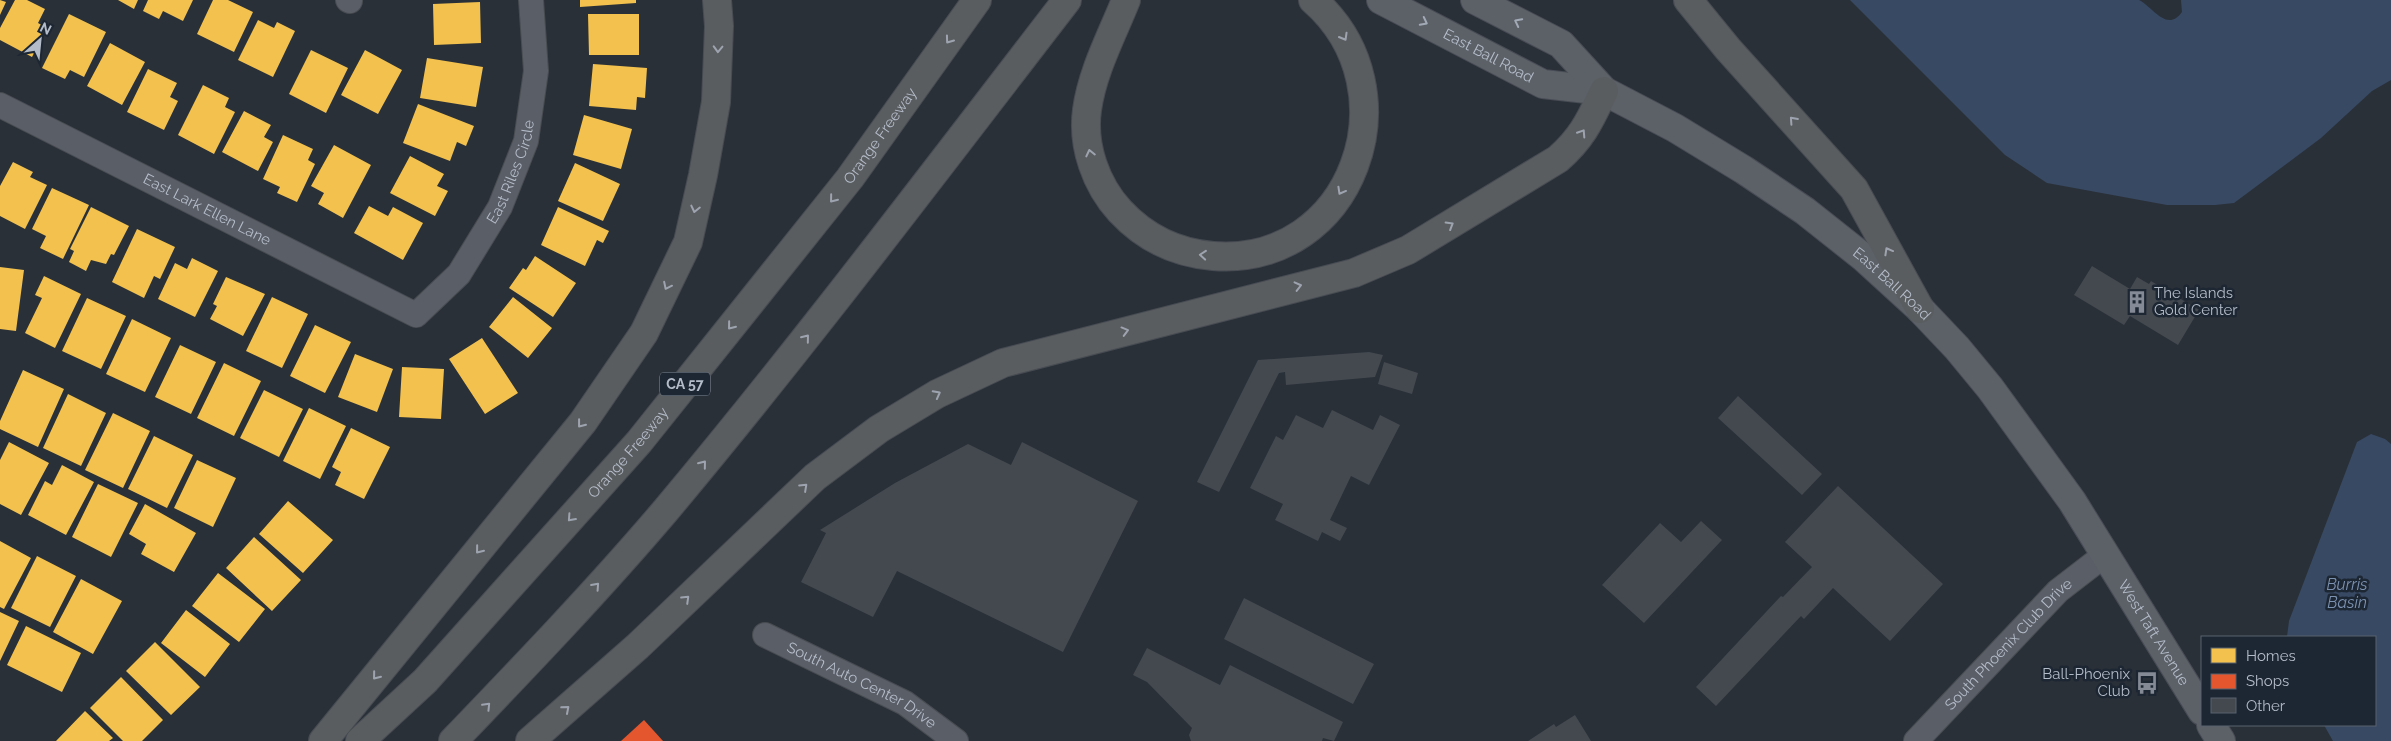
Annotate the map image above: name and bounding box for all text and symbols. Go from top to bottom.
north arrow [15,15,65,65]
one-way arrow [1419,16,1428,26]
one-way arrow [1514,18,1523,28]
text: N [38,19,54,38]
street label: East Ball Road [1440,25,1537,87]
one-way arrow [1338,32,1348,41]
one-way arrow [946,34,955,44]
one-way arrow [713,45,723,53]
street label: Orange Freeway [840,84,921,188]
one-way arrow [1790,117,1799,126]
street label: East Riles Circle [483,119,538,227]
one-way arrow [1576,129,1585,139]
one-way arrow [1085,149,1096,158]
street label: East Lark Ellen Lane [140,170,274,249]
one-way arrow [1337,185,1347,194]
one-way arrow [829,194,838,203]
one-way arrow [691,205,701,214]
one-way arrow [1444,221,1453,231]
street label: East Ball Road [1849,244,1935,324]
one-way arrow [1884,247,1894,256]
one-way arrow [1199,250,1207,261]
one-way arrow [662,281,673,290]
one-way arrow [1293,281,1302,292]
place label: The Islands Gold Center [2154,284,2238,319]
building icon: The Islands Gold Center [2124,289,2150,315]
one-way arrow [729,320,737,329]
one-way arrow [1120,326,1129,337]
one-way arrow [800,335,808,344]
road number: CA 57 [660,372,710,396]
one-way arrow [932,390,941,400]
street label: Orange Freeway [584,404,672,502]
one-way arrow [578,418,587,428]
one-way arrow [698,461,706,470]
one-way arrow [798,484,807,493]
one-way arrow [567,512,576,521]
one-way arrow [476,544,484,553]
street label: South Phoenix Club Drive [1941,574,2076,714]
water label: Burris Basin [2326,575,2368,612]
street label: West Taft Avenue [2114,577,2193,689]
one-way arrow [591,583,600,592]
one-way arrow [681,596,690,605]
legend [2201,636,2376,726]
street label: South Auto Center Drive [784,638,940,732]
text: Homes [2246,647,2296,665]
place label: Ball-Phoenix Club [2042,665,2130,700]
one-way arrow [373,670,381,679]
bus stop icon: Ball-Phoenix Club [2134,670,2160,696]
text: Shops [2246,672,2289,690]
text: Other [2246,697,2286,715]
one-way arrow [481,703,490,712]
one-way arrow [561,706,570,715]

